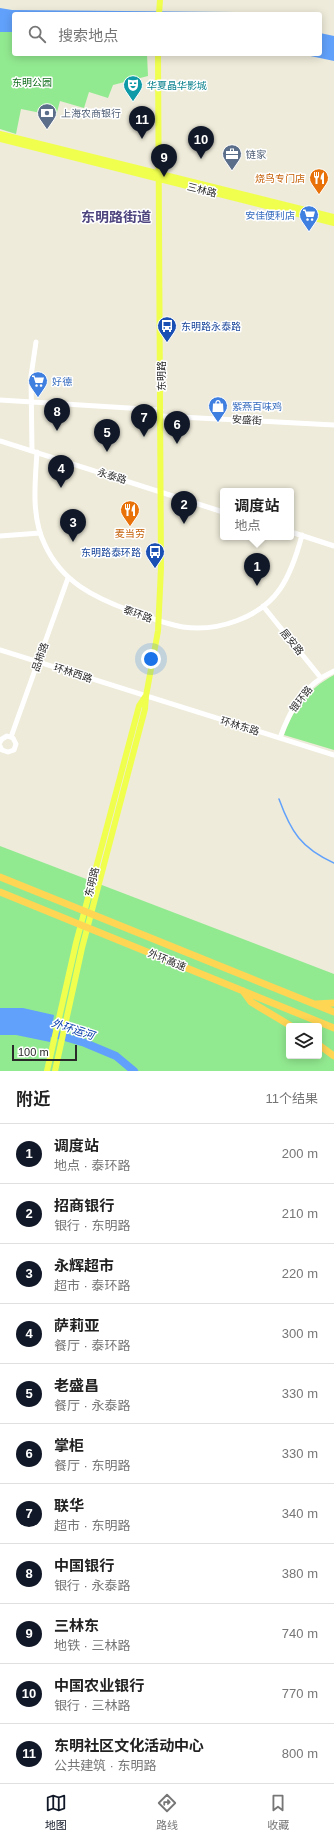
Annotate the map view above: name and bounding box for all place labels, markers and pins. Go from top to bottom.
theatre icon: 华夏晶华影城 [122,74,144,102]
place label: 华夏晶华影城 [147,80,207,91]
bank icon: 上海农商银行 [36,102,58,130]
pin: 11 [129,106,155,139]
place label: 上海农商银行 [61,108,121,119]
pin: 10 [188,126,214,159]
office icon: 链家 [221,143,243,171]
pin: 9 [151,144,177,177]
place label: 链家 [246,149,267,160]
restaurant icon: 烧鸟专门店 [308,167,330,195]
place label: 烧鸟专门店 [255,173,305,184]
supermarket icon: 安佳便利店 [298,204,320,232]
place label: 安佳便利店 [245,210,295,221]
bus stop icon: 东明路永泰路 [156,315,178,343]
place label: 东明路永泰路 [181,321,241,332]
supermarket icon: 好德 [27,370,49,398]
place label: 好德 [52,376,72,387]
shop icon: 紫燕百味鸡 [207,395,229,423]
pin: 8 [44,398,70,431]
place label: 紫燕百味鸡 [232,401,282,412]
pin: 7 [131,404,157,437]
pin: 6 [164,411,190,444]
pin: 5 [94,419,120,452]
pin: 4 [48,455,74,488]
pin: 2 [171,491,197,524]
restaurant icon: 麦当劳 [119,499,141,527]
pin: 3 [60,509,86,542]
place label: 麦当劳 [115,528,145,539]
bus stop icon: 东明路泰环路 [144,541,166,569]
place label: 东明路泰环路 [81,547,141,558]
pin: 1 [244,553,270,586]

